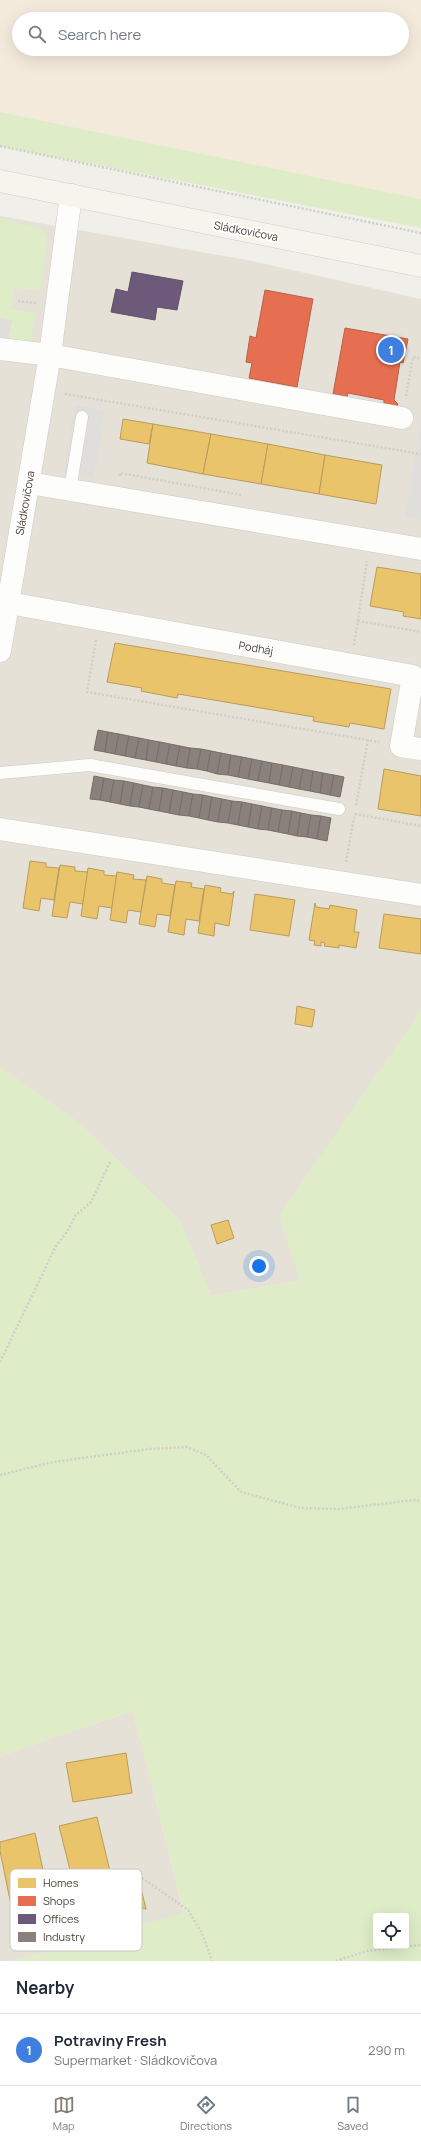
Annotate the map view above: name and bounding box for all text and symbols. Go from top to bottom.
search box [12,12,409,56]
icon: search [26,23,48,45]
text: Search here [58,24,141,45]
street label: Sládkovičova [213,217,280,244]
pin: 1 [378,335,404,365]
street label: Sládkovičova [11,469,38,536]
street label: Podháj [238,637,275,658]
your location [249,1256,269,1276]
legend [10,1869,142,1951]
text: Homes [43,1875,79,1890]
text: Shops [43,1893,75,1908]
text: Offices [43,1911,79,1926]
map controls [373,1913,409,1949]
button: locate [373,1913,409,1949]
text: Industry [43,1929,85,1944]
text: Nearby [16,1976,74,1999]
text: Potraviny Fresh [54,2030,167,2051]
text: 1 [26,2041,32,2059]
text: 290 m [368,2041,405,2059]
text: Supermarket · Sládkovičova [54,2051,217,2069]
tab: Map [53,2094,75,2133]
tab: Directions [180,2094,232,2133]
tab: Saved [337,2094,368,2133]

